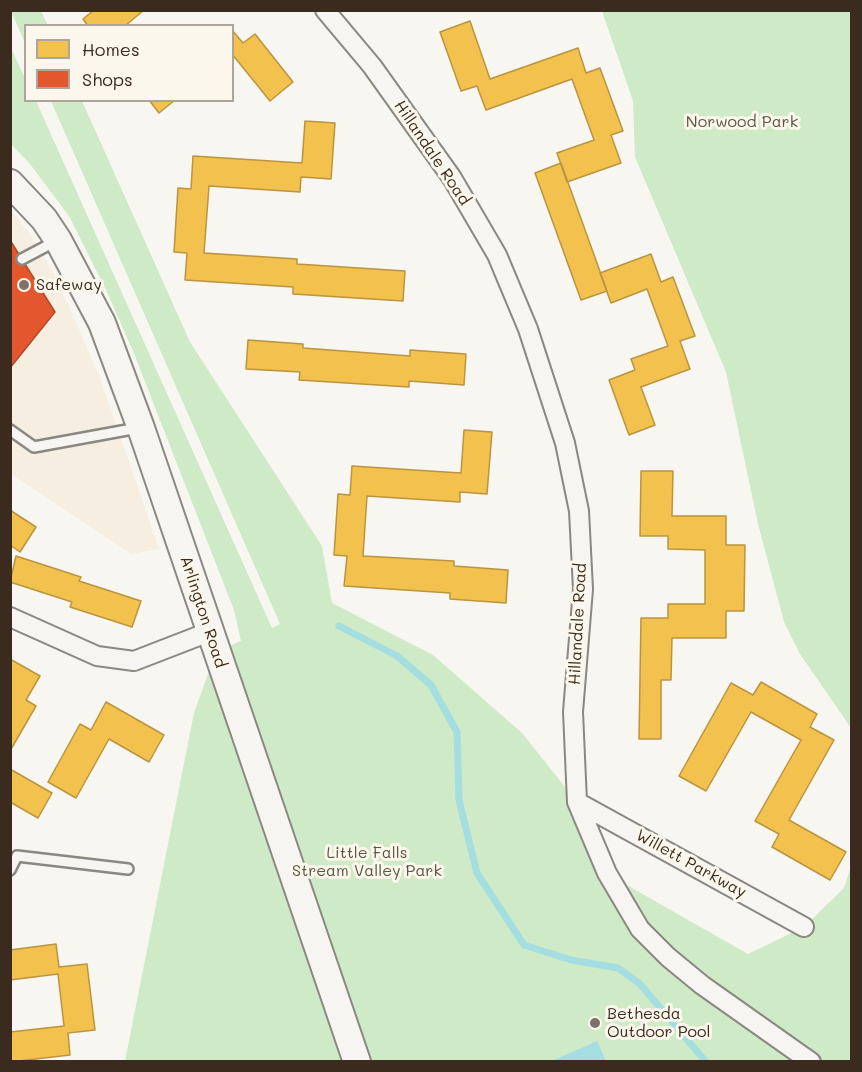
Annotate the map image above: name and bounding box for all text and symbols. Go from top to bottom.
legend [24,24,234,102]
text: Homes [82,37,140,61]
text: Shops [82,67,133,91]
street label: Hillandale Road [390,97,474,209]
park label: Norwood Park [686,112,798,132]
place label: Safeway [36,275,102,295]
marker: Safeway [17,278,31,292]
street label: Arlington Road [176,554,230,670]
street label: Hillandale Road [565,562,591,686]
street label: Willett Parkway [633,826,749,902]
park label: Little Falls Stream Valley Park [292,843,442,881]
place label: Bethesda Outdoor Pool [607,1004,711,1042]
marker: Bethesda Outdoor Pool [588,1016,602,1030]

